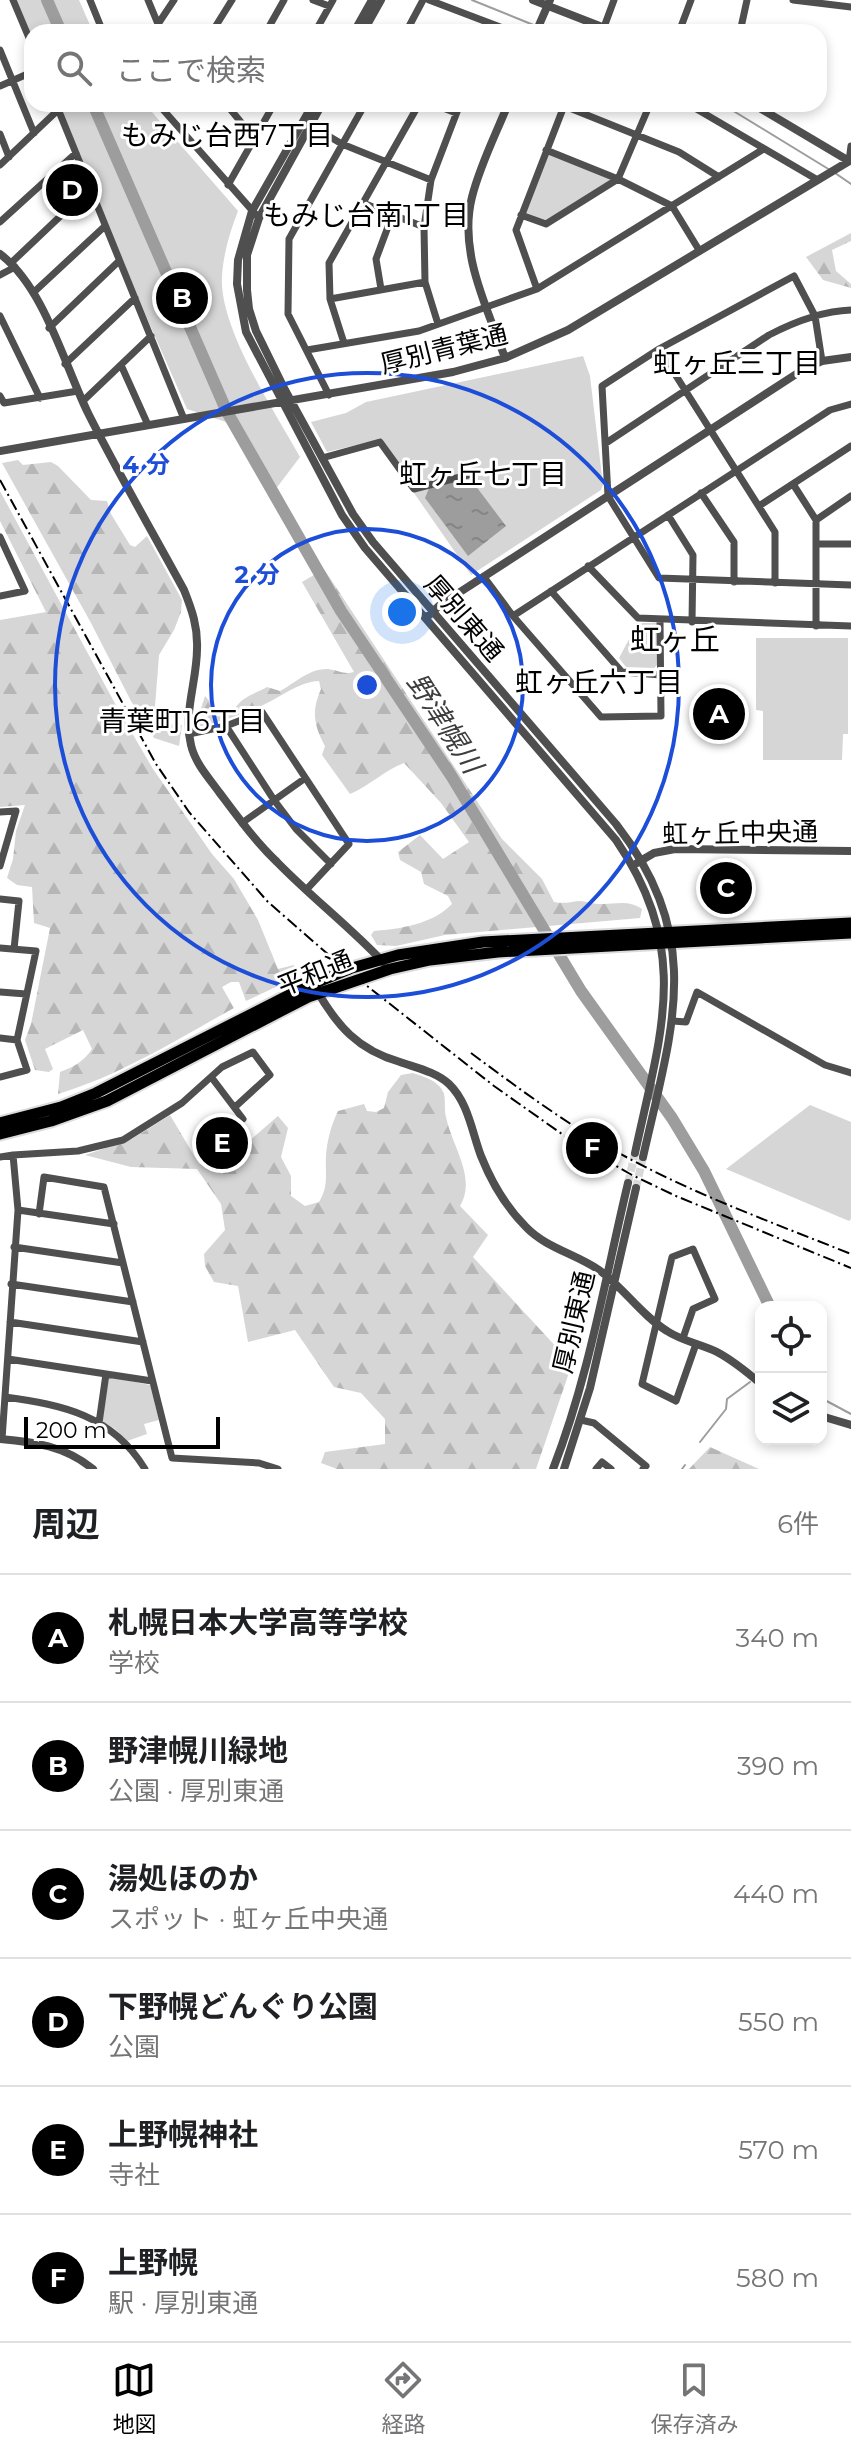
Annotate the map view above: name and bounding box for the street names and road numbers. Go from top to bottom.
street label: 厚別青葉通 [377,318,511,380]
street label: 厚別東通 [418,568,510,668]
street label: 虹ヶ丘中央通 [662,816,818,850]
street label: 平和通 [273,944,357,1002]
street label: 厚別東通 [547,1268,601,1376]

